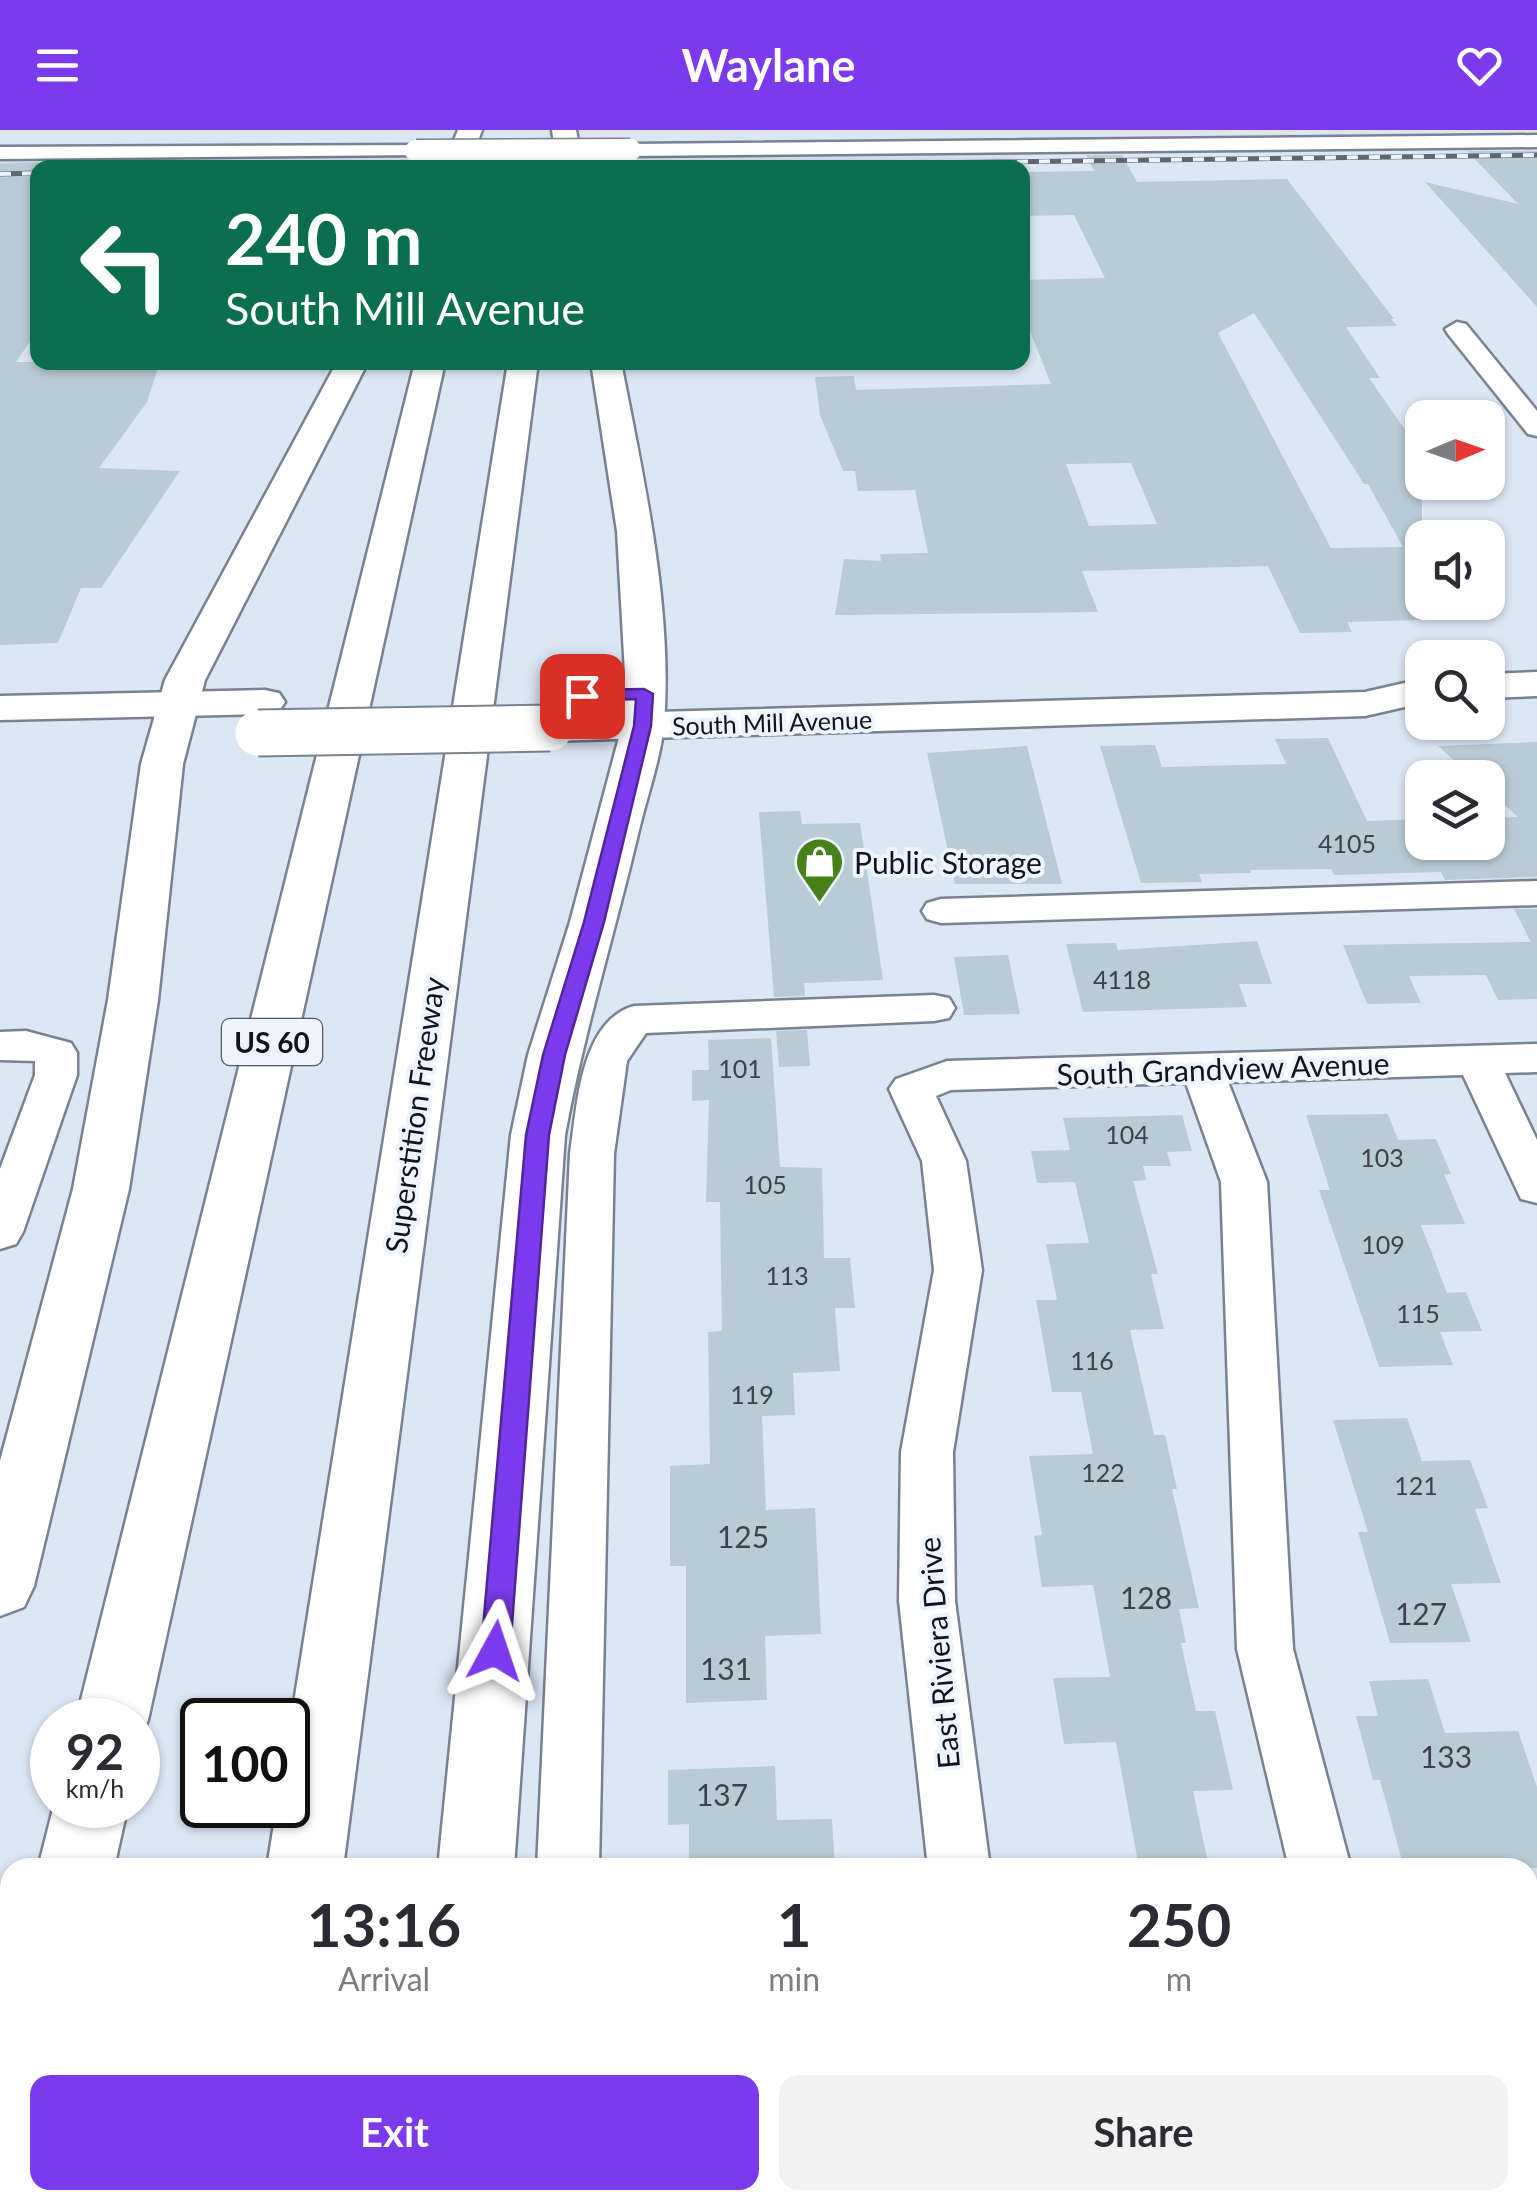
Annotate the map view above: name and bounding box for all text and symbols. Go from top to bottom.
icon: menu [30,38,85,93]
text: Waylane [682,38,855,92]
icon: heart [1452,38,1507,93]
text: 240 m [225,196,422,280]
icon: left [60,200,190,330]
text: South Mill Avenue [225,281,585,335]
north arrow [1405,400,1505,500]
map controls [1405,400,1505,860]
button: sound [1405,520,1505,620]
button: search [1405,640,1505,740]
pin [540,654,625,739]
icon: arrive [555,669,610,724]
street label: South Mill Avenue [671,704,873,740]
button: layers [1405,760,1505,860]
house number: 4105 [1318,828,1376,858]
shop icon: Public Storage [793,836,845,904]
place label: Public Storage [854,844,1042,880]
house number: 4118 [1093,964,1151,994]
street label: Superstition Freeway [377,974,451,1255]
road number: US 60 [222,1019,322,1065]
street label: South Grandview Avenue [1056,1044,1390,1092]
house number: 101 [718,1053,762,1083]
house number: 104 [1105,1119,1149,1149]
house number: 103 [1360,1142,1404,1172]
house number: 105 [743,1169,787,1199]
house number: 109 [1361,1229,1405,1259]
house number: 113 [765,1260,809,1290]
house number: 115 [1396,1298,1440,1328]
house number: 116 [1070,1345,1114,1375]
house number: 119 [730,1379,774,1409]
house number: 122 [1081,1457,1125,1487]
house number: 121 [1394,1470,1438,1500]
house number: 125 [717,1518,769,1554]
street label: East Riviera Drive [910,1536,966,1770]
house number: 128 [1120,1579,1172,1615]
house number: 127 [1395,1595,1447,1631]
position arrow [443,1599,547,1703]
house number: 131 [700,1650,752,1686]
speed limit sign: 100 [180,1698,310,1828]
text: 92 [66,1721,124,1781]
house number: 133 [1420,1738,1472,1774]
text: km/h [66,1773,124,1803]
house number: 137 [696,1776,748,1812]
text: 13:16 [307,1888,461,1960]
text: 1 [777,1888,812,1960]
text: 250 [1127,1888,1231,1960]
text: Arrival [338,1959,430,1998]
text: min [768,1959,820,1998]
text: m [1166,1959,1192,1998]
button: Exit [30,2075,759,2190]
button: Share [779,2075,1508,2190]

